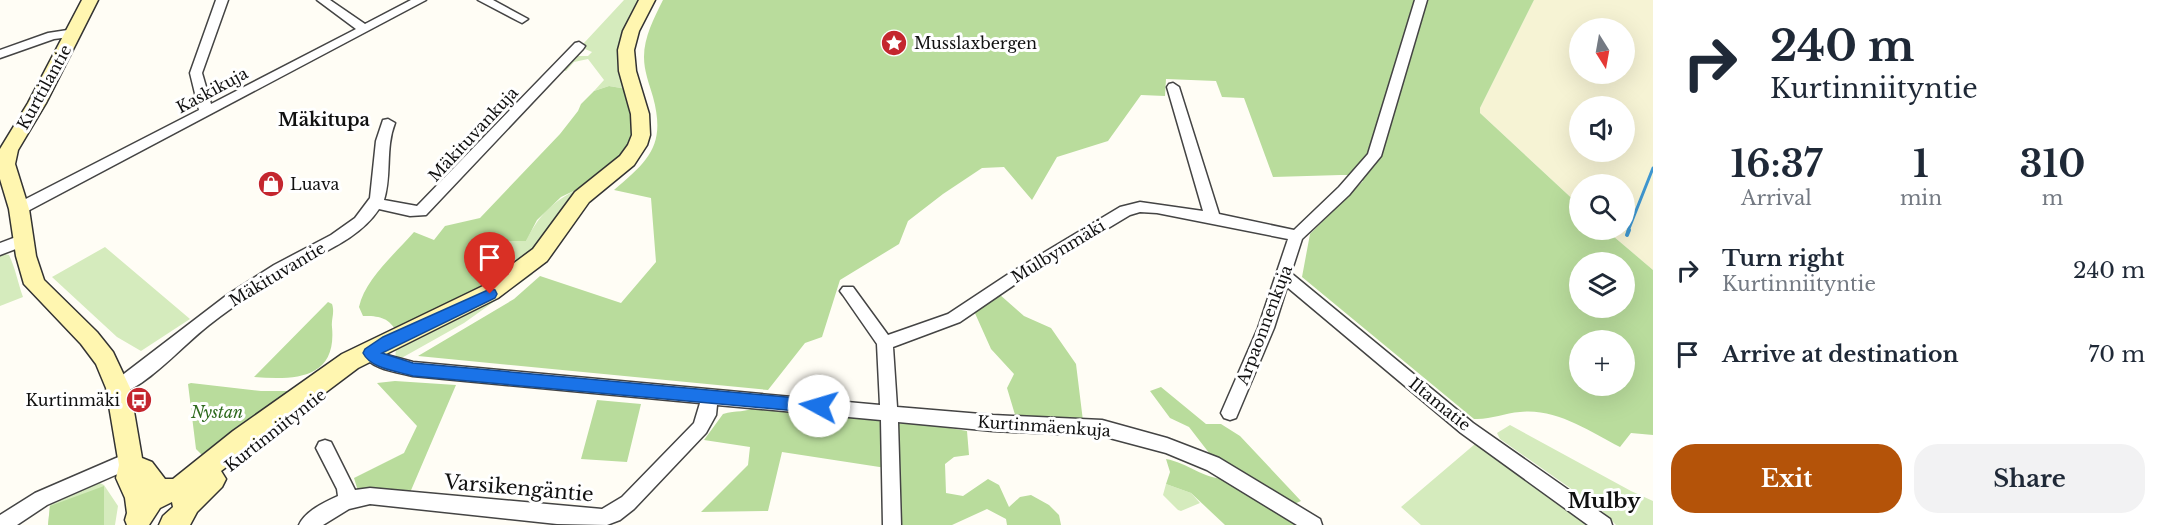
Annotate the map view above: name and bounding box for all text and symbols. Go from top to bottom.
north arrow [1569,18,1635,84]
map controls [1569,18,1635,396]
text: 240 m [1770,20,1915,72]
icon: right [1671,24,1749,102]
place icon: Musslaxbergen [879,28,909,58]
place label: Musslaxbergen [914,33,1037,53]
street label: Kurttilantie [12,41,76,133]
street label: Kaskikuja [173,63,251,117]
text: Kurtinniityntie [1770,72,1978,105]
street label: Mäkituvankuja [424,82,522,186]
button: sound [1569,96,1635,162]
district label: Mäkitupa [278,109,371,131]
text: 16:37 [1731,142,1822,187]
text: 1 [1913,142,1929,187]
text: 310 [2020,142,2085,187]
shop icon: Luava [256,169,286,199]
place label: Luava [290,174,339,194]
button: search [1569,174,1635,240]
text: Arrival [1741,186,1812,210]
text: min [1900,186,1942,210]
text: m [2042,186,2063,210]
street label: Mulbynmäki [1008,215,1109,287]
pin [464,232,515,294]
street label: Mäkituvantie [225,237,329,311]
icon: arrive [473,241,506,274]
text: Turn right [1722,245,1844,272]
button: layers [1569,252,1635,318]
icon: right [1671,254,1704,287]
text: 240 m [2073,257,2145,284]
street label: Arpaonnenkuja [1232,262,1296,389]
text: Kurtinniityntie [1722,272,1876,296]
button: + [1569,330,1635,396]
icon: arrive [1671,338,1704,371]
text: Arrive at destination [1722,341,1959,368]
text: 70 m [2088,341,2145,368]
street label: Iltamatie [1405,373,1475,435]
position arrow [787,374,851,438]
street label: Kurtinniityntie [220,384,330,476]
bus stop icon: Kurtinmäki [124,385,154,415]
place label: Kurtinmäki [25,390,121,410]
park label: Nystan [190,402,243,422]
street label: Kurtinmäenkuja [977,411,1112,441]
button: Exit [1671,444,1902,513]
button: Share [1914,444,2145,513]
street label: Varsikengäntie [442,469,595,506]
district label: Mulby [1567,488,1641,514]

